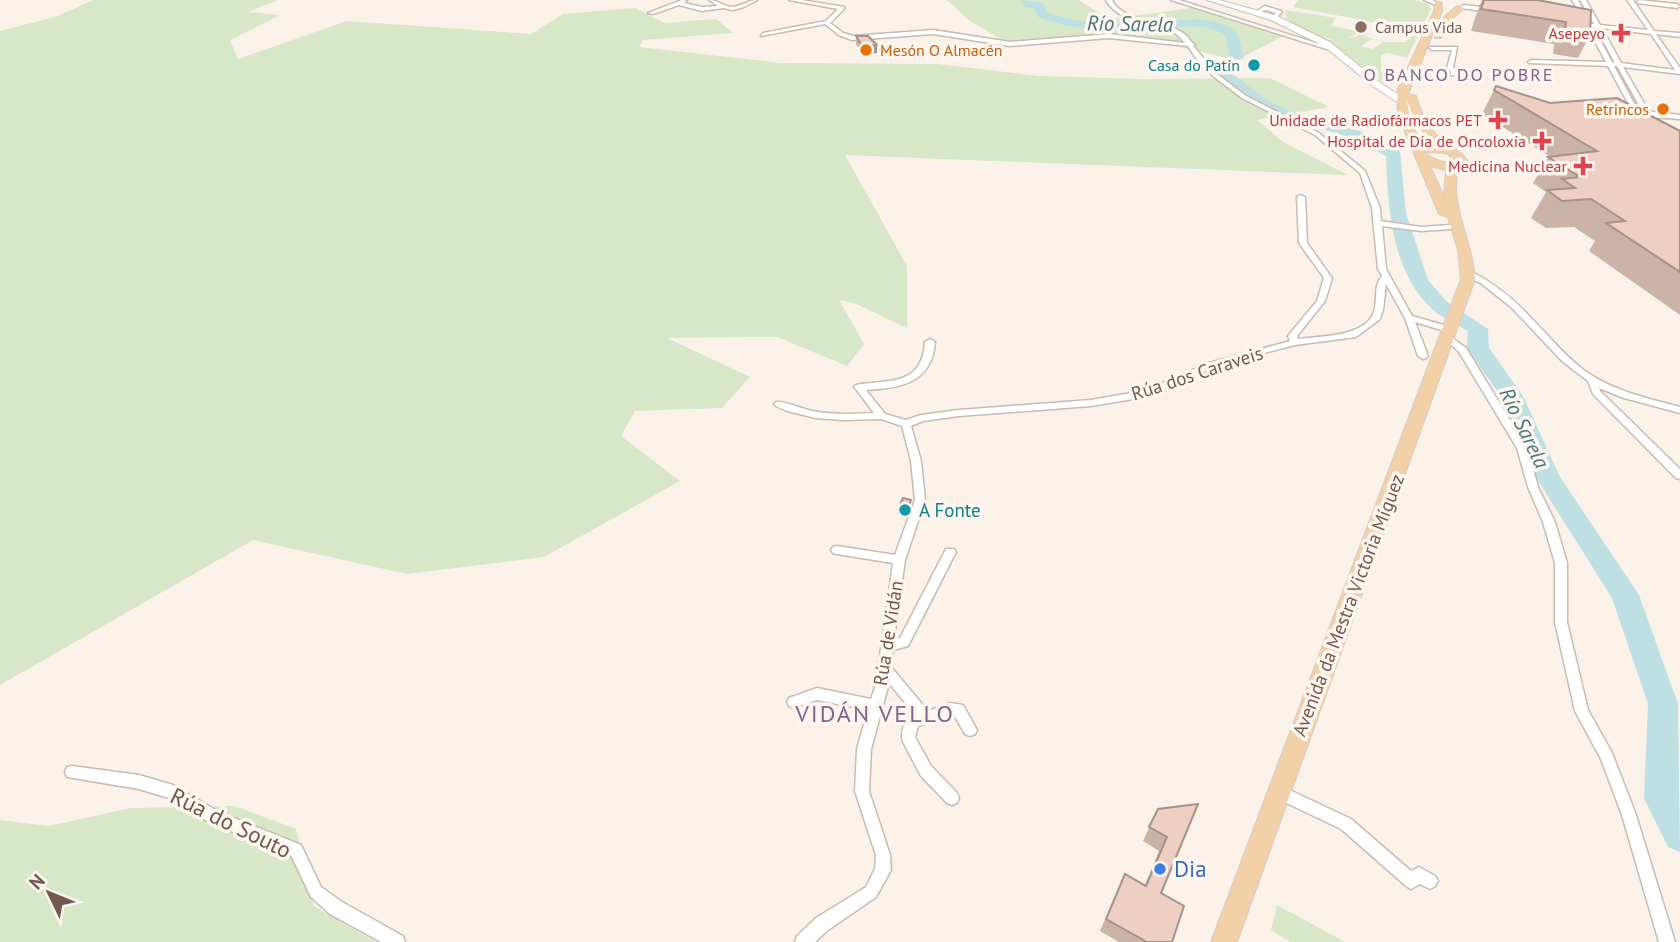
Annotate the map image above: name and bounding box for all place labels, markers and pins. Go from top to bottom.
place label: Campus Vida [1375,17,1463,37]
marker: Campus Vida [1353,19,1369,35]
place label: Asepeyo [1548,23,1605,43]
marker: Asepeyo [1611,23,1631,43]
place label: Mesón O Almacén [880,40,1003,60]
marker: Mesón O Almacén [858,42,874,58]
place label: Casa do Patín [1148,55,1240,75]
marker: Casa do Patín [1246,57,1262,73]
place label: Retrincos [1586,99,1649,119]
marker: Retrincos [1655,101,1671,117]
place label: Unidade de Radiofármacos PET [1269,110,1482,130]
marker: Unidade de Radiofármacos PET [1488,110,1508,130]
place label: Hospital de Día de Oncoloxía [1327,131,1526,151]
marker: Hospital de Día de Oncoloxía [1532,131,1552,151]
place label: Medicina Nuclear [1448,156,1568,176]
marker: Medicina Nuclear [1573,156,1593,176]
place label: A Fonte [919,498,981,522]
marker: A Fonte [897,502,913,518]
place label: Dia [1174,854,1207,883]
marker: Dia [1152,861,1168,877]

